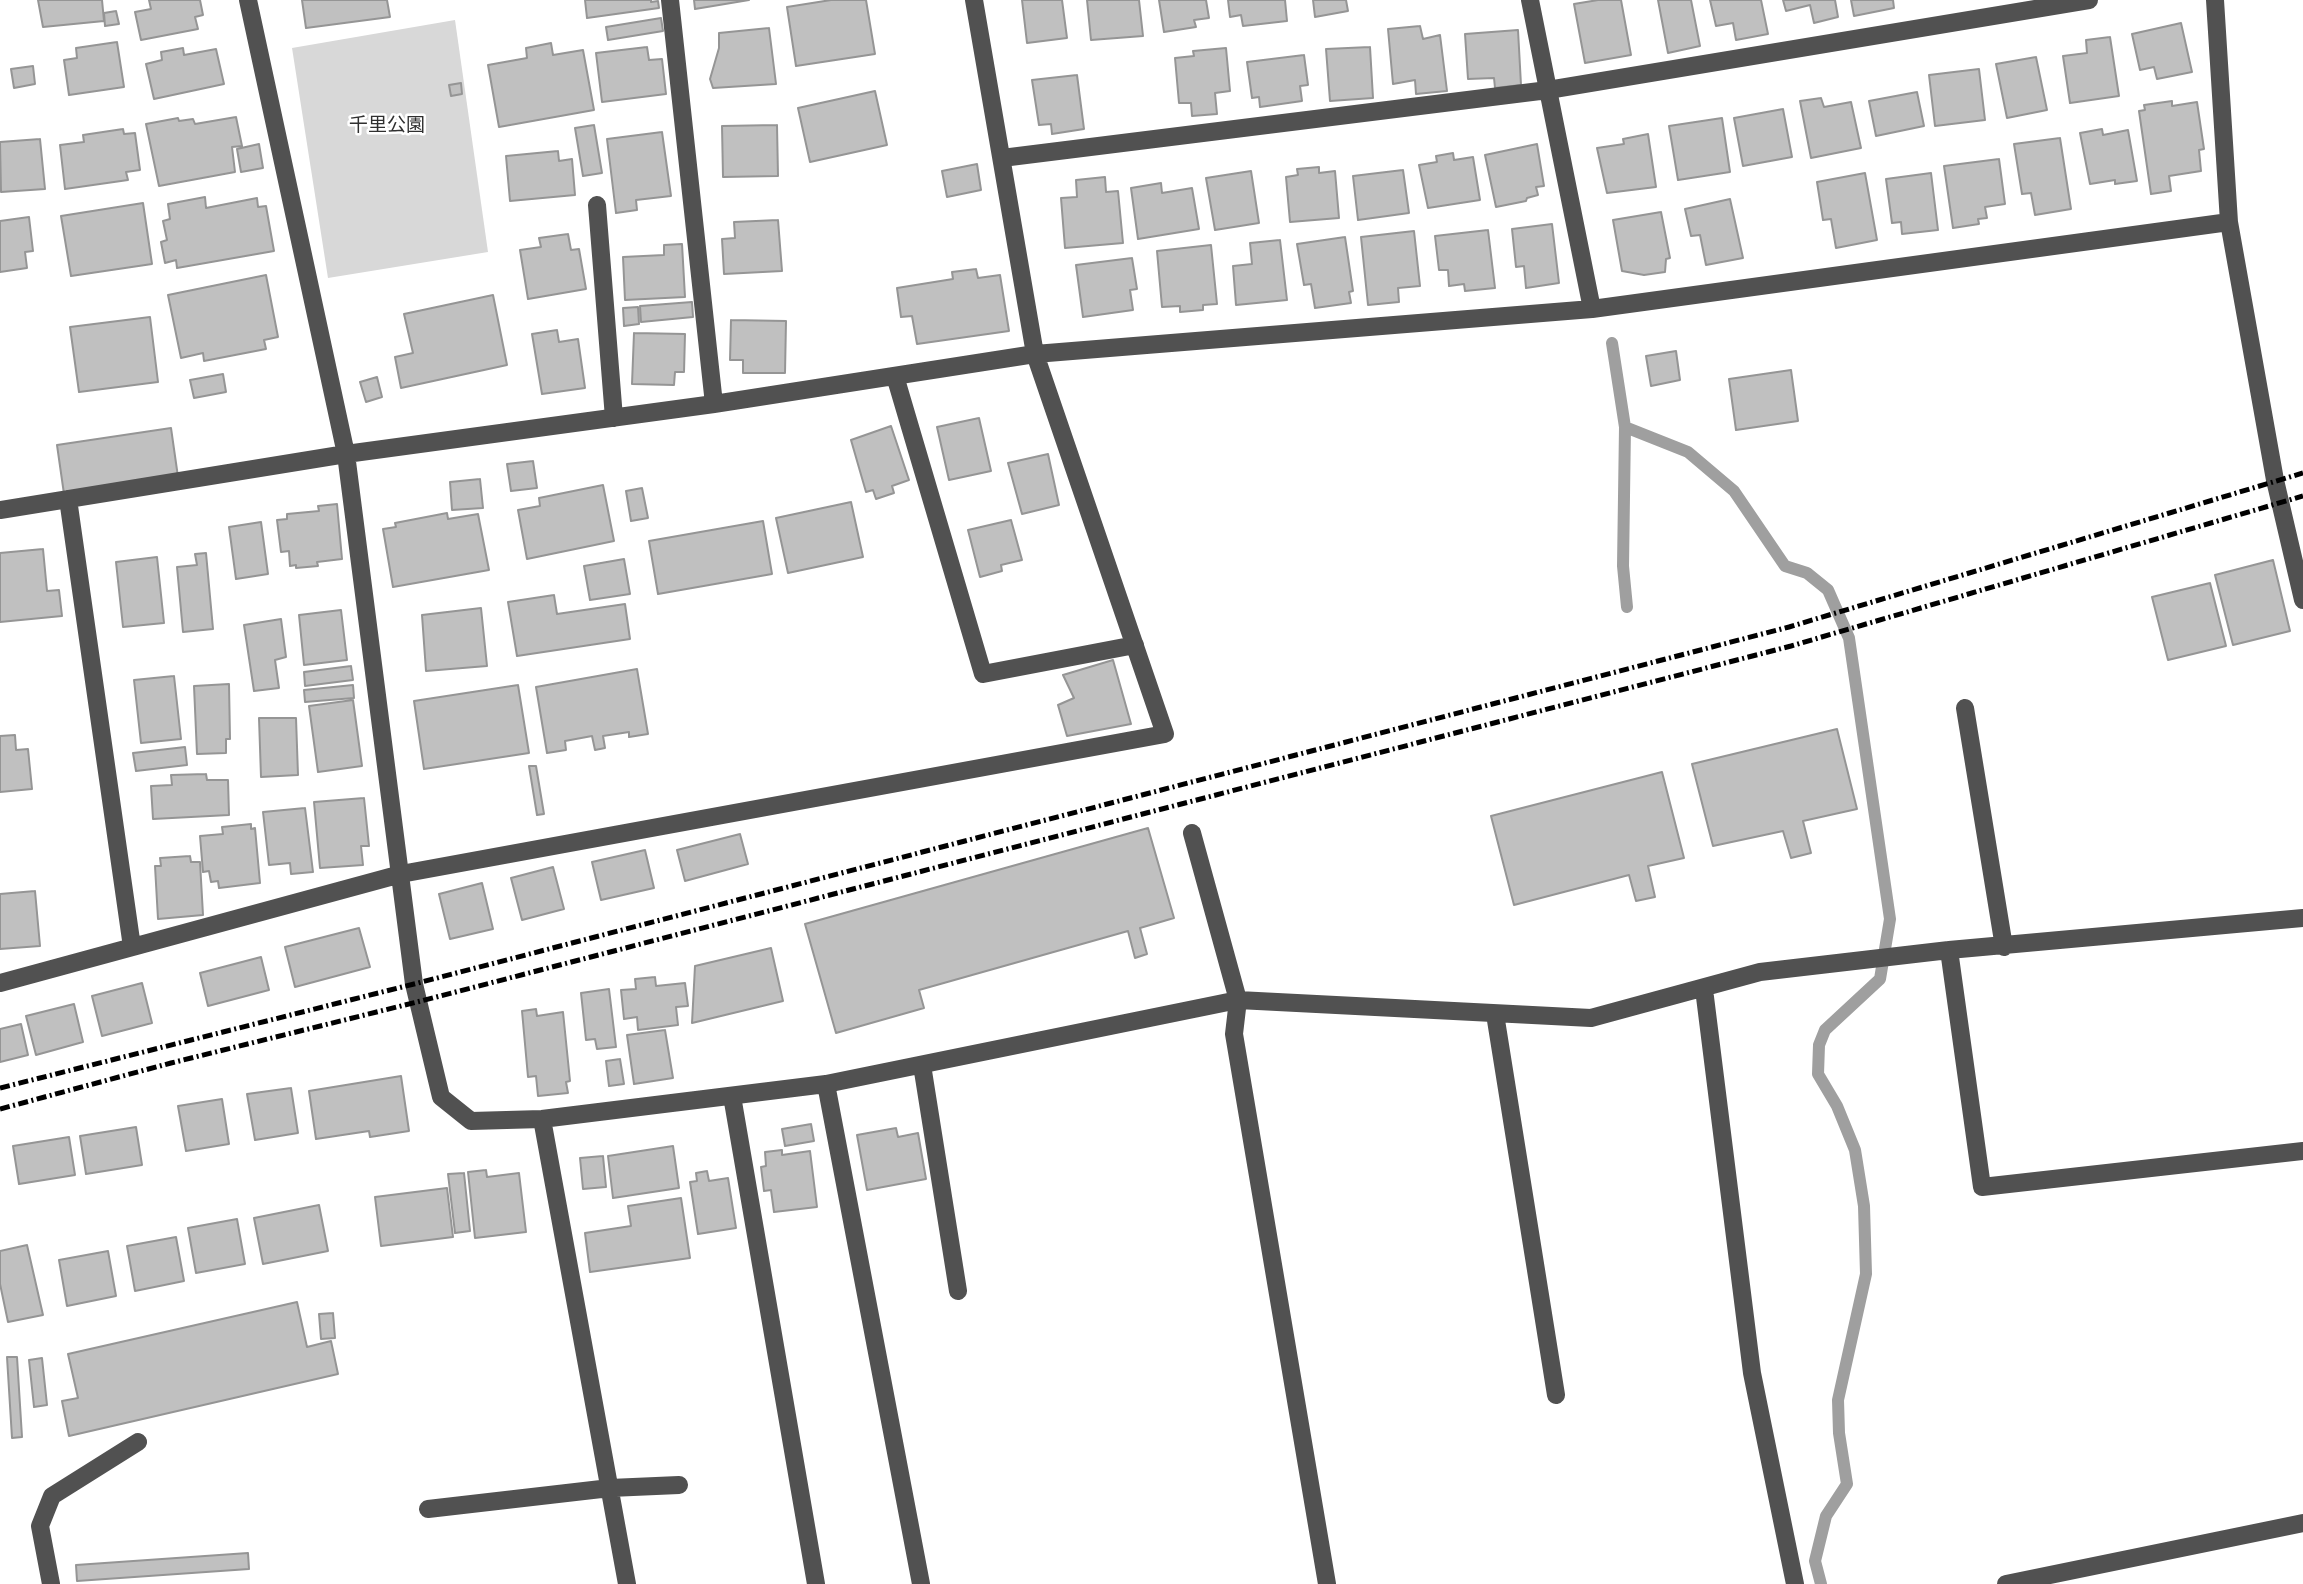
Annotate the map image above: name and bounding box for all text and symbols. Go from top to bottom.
park label: 千里公園 [349,115,425,137]

